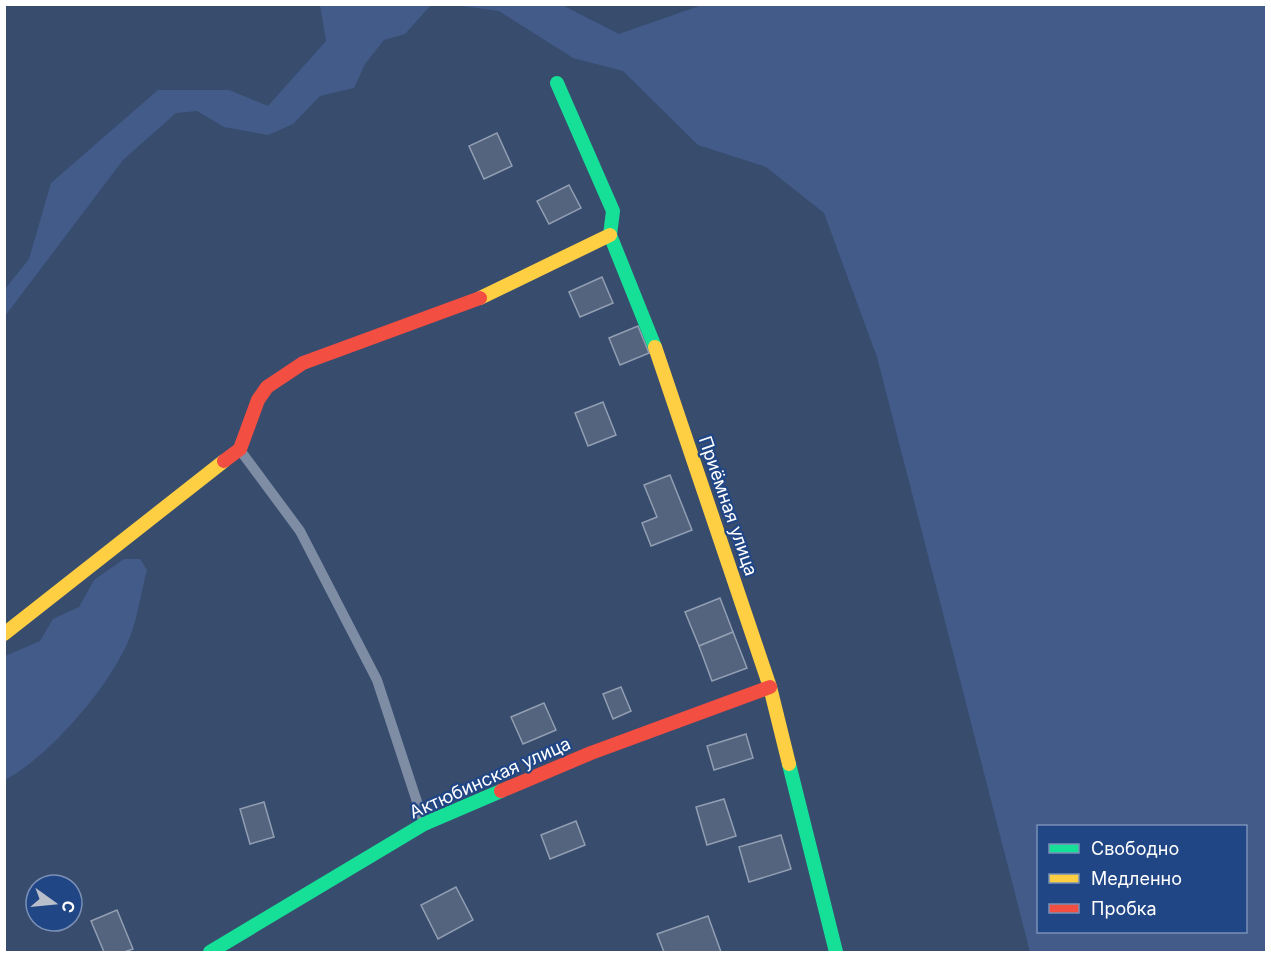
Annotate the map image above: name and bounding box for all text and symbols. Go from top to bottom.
street label: Приёмная улица [695,433,762,578]
street label: Актюбинская улица [406,733,574,823]
legend [1037,825,1247,933]
text: Свободно [1091,838,1179,859]
text: Медленно [1091,868,1182,889]
north arrow [24,873,84,933]
text: Пробка [1091,898,1157,919]
text: С [57,899,80,915]

